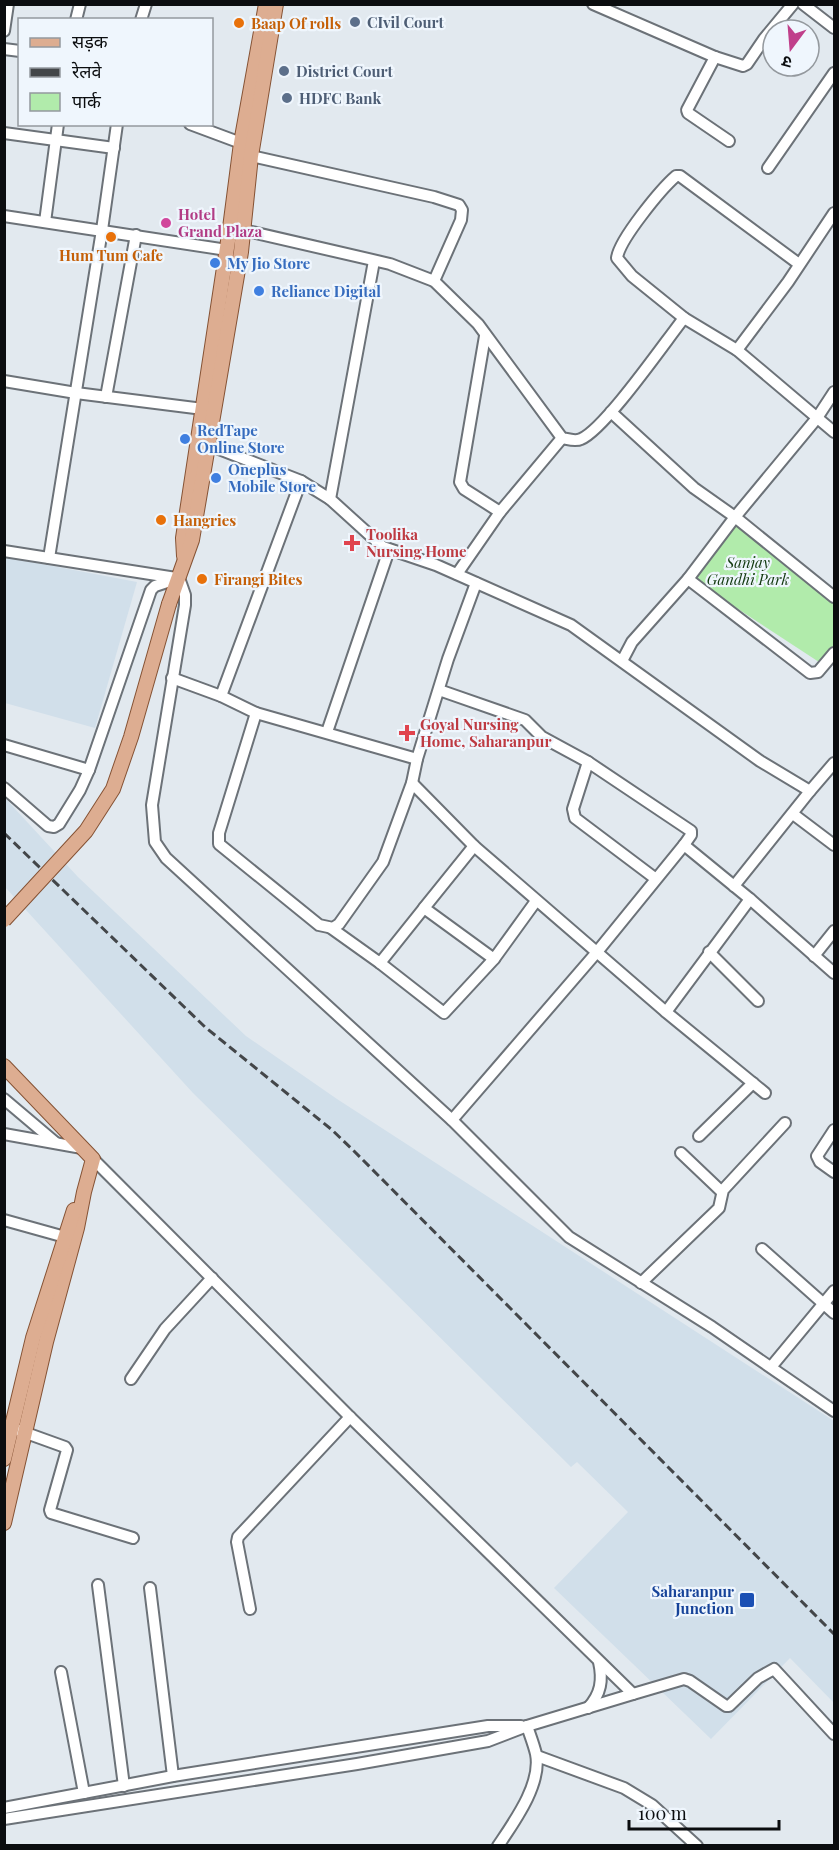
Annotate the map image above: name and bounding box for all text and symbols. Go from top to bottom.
place label: CIvil Court [367,12,445,32]
place label: Baap Of rolls [251,13,341,33]
marker: CIvil Court [348,15,362,29]
marker: Baap Of rolls [232,16,246,30]
legend [18,18,213,126]
north arrow [761,18,821,78]
text: सड़क [72,29,109,53]
text: उ [779,51,794,74]
text: रेलवे [71,59,103,83]
place label: District Court [296,61,394,81]
marker: District Court [277,64,291,78]
place label: HDFC Bank [299,88,381,108]
text: पार्क [72,89,102,113]
marker: HDFC Bank [280,91,294,105]
place label: Hotel Grand Plaza [178,204,262,241]
marker: Hotel Grand Plaza [159,216,173,230]
marker: Hum Tum Cafe [104,230,118,244]
place label: Hum Tum Cafe [59,245,163,265]
place label: My Jio Store [227,253,311,273]
marker: My Jio Store [208,256,222,270]
place label: Reliance Digital [271,281,381,301]
marker: Reliance Digital [252,284,266,298]
place label: RedTape Online Store [197,420,285,457]
marker: RedTape Online Store [178,432,192,446]
place label: Oneplus Mobile Store [228,459,316,496]
marker: Oneplus Mobile Store [209,471,223,485]
place label: Hangries [173,510,236,530]
marker: Hangries [154,513,168,527]
place label: Toolika Nursing Home [366,524,467,561]
marker: Toolika Nursing Home [343,534,361,552]
park label: Sanjay Gandhi Park [707,552,789,589]
place label: Firangi Bites [214,569,303,589]
marker: Firangi Bites [195,572,209,586]
place label: Goyal Nursing Home, Saharanpur [420,714,551,751]
marker: Goyal Nursing Home, Saharanpur [398,724,416,742]
place label: Saharanpur Junction [651,1581,735,1618]
marker: Saharanpur Junction [738,1591,756,1609]
scale bar [629,1793,779,1831]
text: 100 m [638,1801,687,1825]

